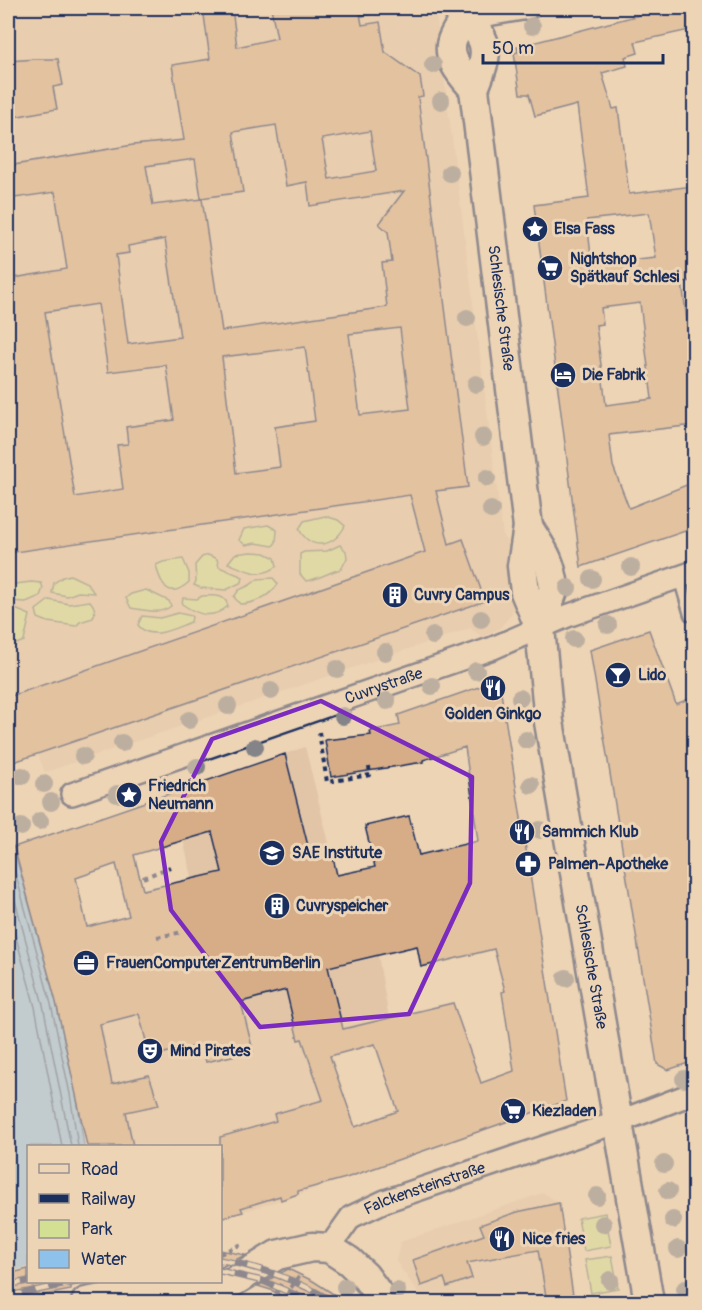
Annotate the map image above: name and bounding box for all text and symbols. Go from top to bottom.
scale bar [483,27,663,65]
text: 50 m [492,37,534,60]
place icon: Elsa Fass [520,214,550,244]
place label: Elsa Fass [554,219,615,239]
street label: Schlesische Straße [483,244,519,372]
place label: Nightshop Spätkauf Schlesi [570,249,680,287]
supermarket icon: Nightshop Spätkauf Schlesi [535,253,565,283]
hotel icon: Die Fabrik [548,360,578,390]
place label: Die Fabrik [582,365,646,385]
building icon: Cuvry Campus [380,580,410,610]
place label: Cuvry Campus [414,585,510,605]
bar icon: Lido [603,660,633,690]
street label: Cuvrystraße [342,663,425,709]
place label: Lido [638,665,666,685]
restaurant icon: Golden Ginkgo [478,673,508,703]
place label: Golden Ginkgo [445,704,542,724]
place label: Friedrich Neumann [148,776,214,814]
place icon: Friedrich Neumann [114,780,144,810]
restaurant icon: Sammich Klub [507,817,537,847]
place label: Sammich Klub [542,822,639,842]
school or university icon: SAE Institute [257,838,287,868]
place label: SAE Institute [292,843,383,863]
pharmacy icon: Palmen-Apotheke [513,849,543,879]
place label: Palmen-Apotheke [548,854,669,874]
building icon: Cuvryspeicher [262,891,292,921]
place label: Cuvryspeicher [296,896,389,916]
street label: Schlesische Straße [571,903,612,1031]
office icon: FrauenComputerZentrumBerlin [71,948,101,978]
place label: FrauenComputerZentrumBerlin [106,953,321,973]
theatre icon: Mind Pirates [135,1036,165,1066]
place label: Mind Pirates [170,1041,251,1061]
supermarket icon: Kiezladen [498,1096,528,1126]
place label: Kiezladen [532,1101,597,1121]
legend [27,1145,222,1283]
text: Road [81,1158,118,1181]
street label: Falckensteinstraße [361,1158,488,1220]
text: Railway [81,1188,136,1211]
text: Park [81,1218,113,1241]
restaurant icon: Nice fries [487,1224,517,1254]
place label: Nice fries [522,1229,586,1249]
text: Water [81,1248,127,1271]

